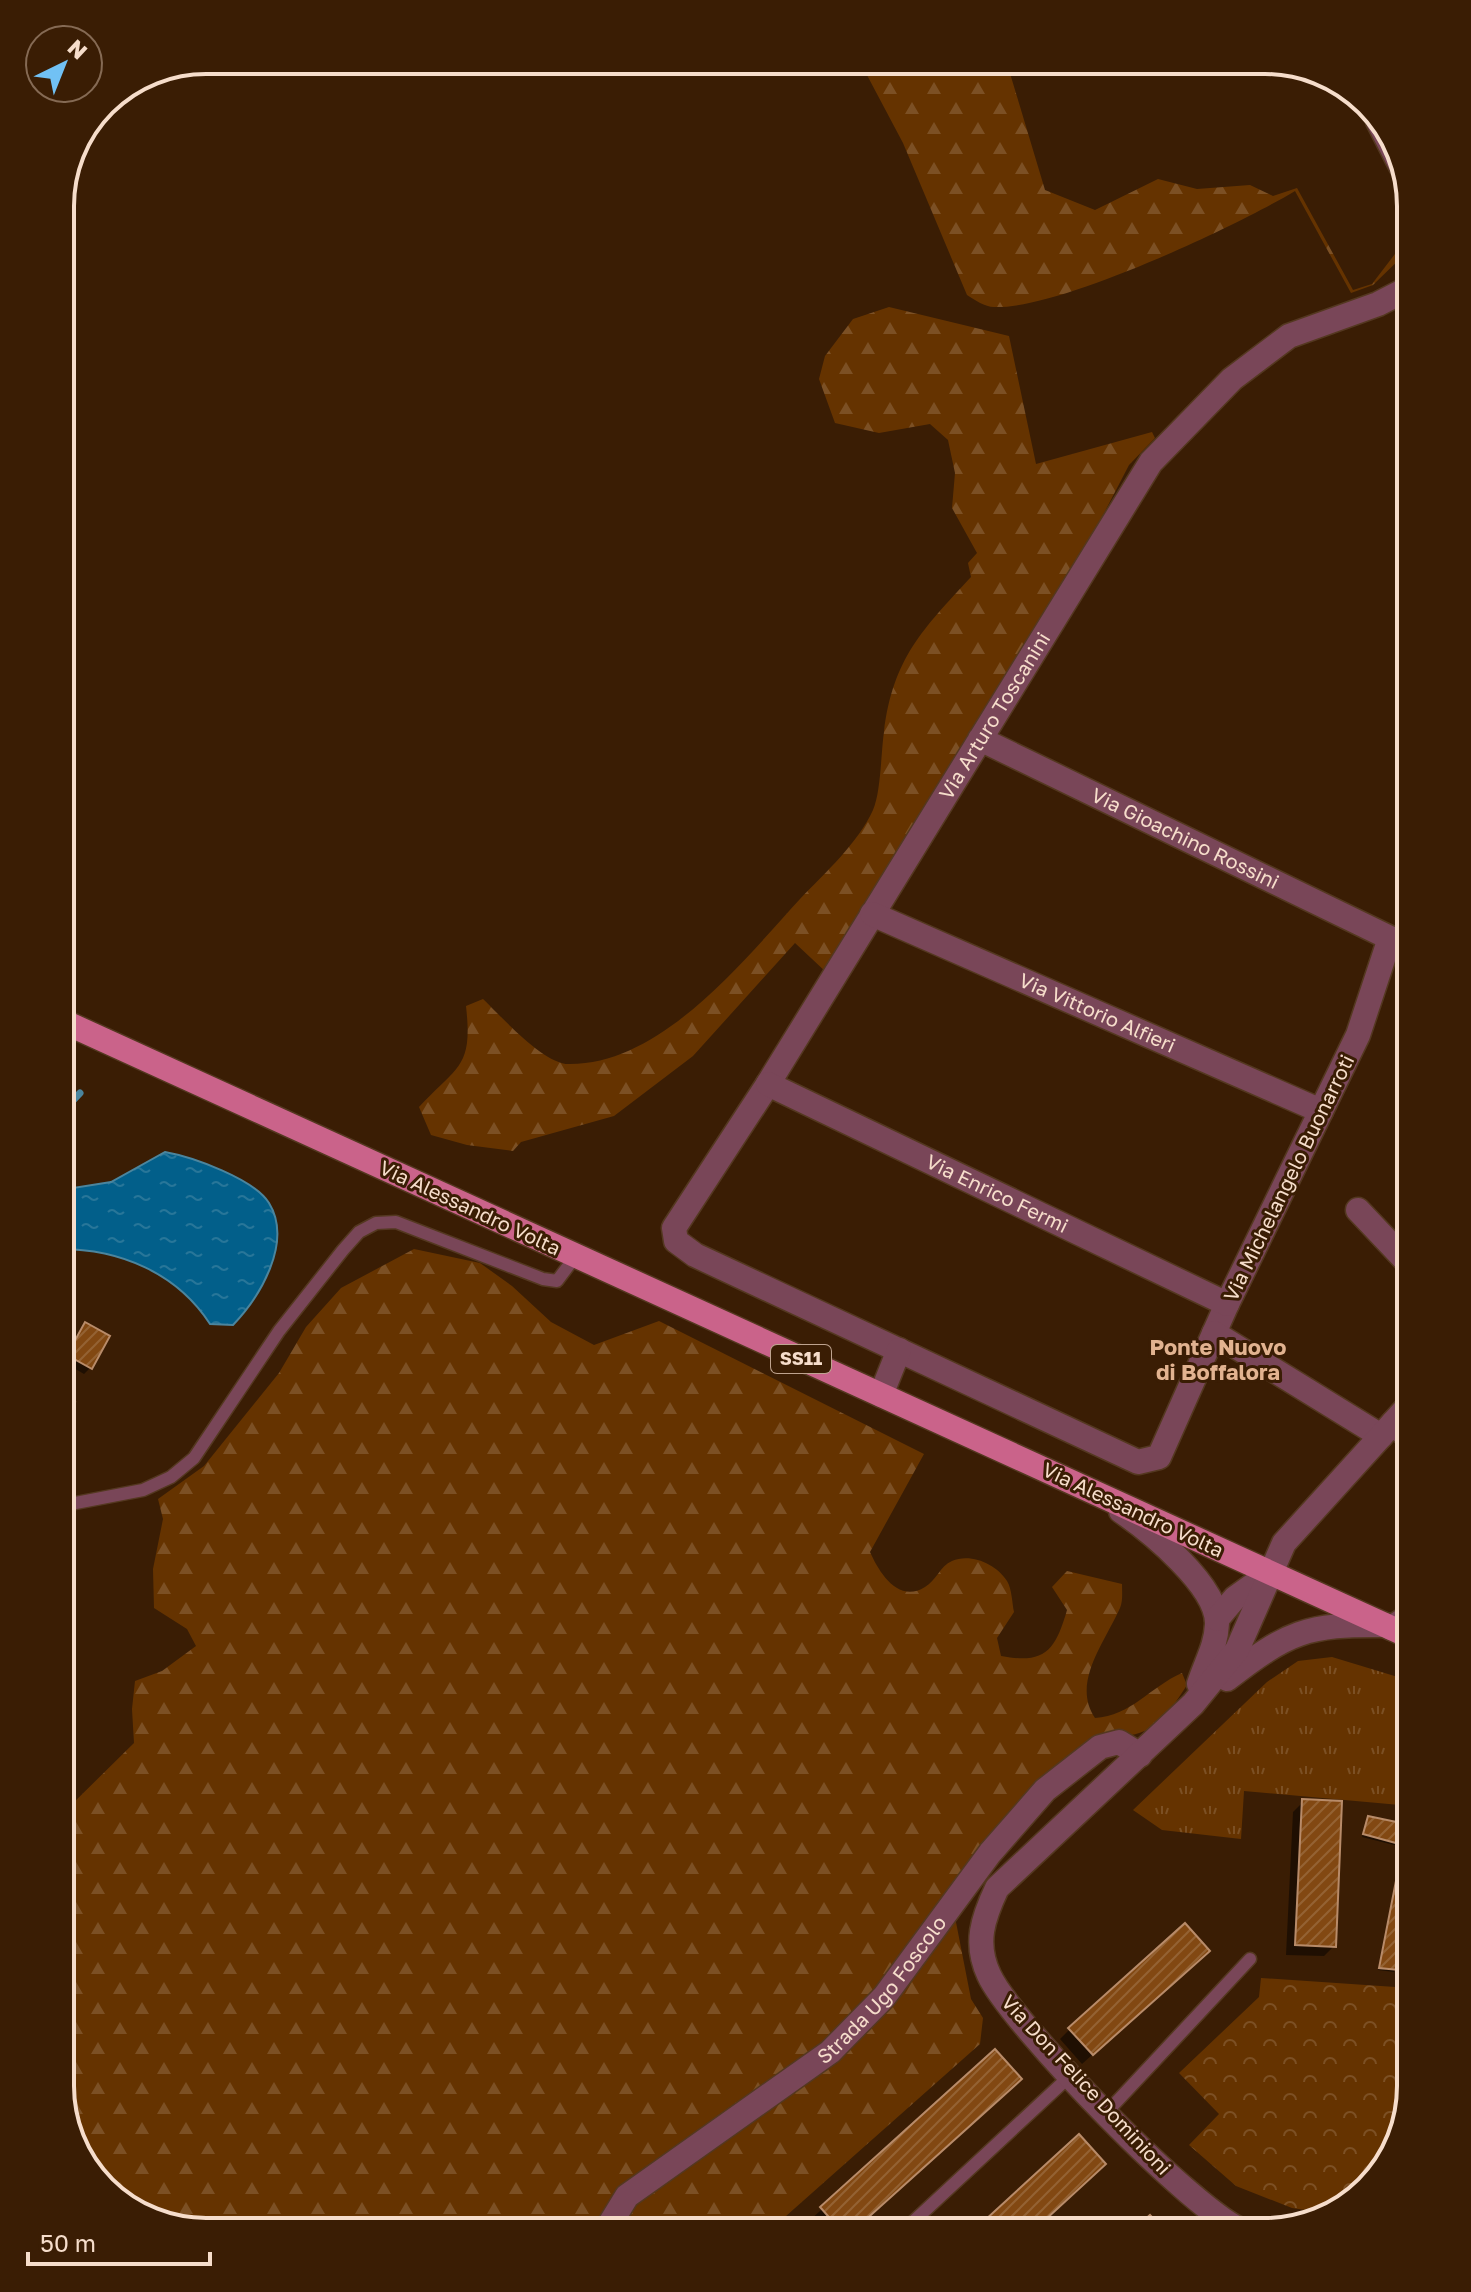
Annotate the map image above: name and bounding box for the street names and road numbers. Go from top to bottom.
street label: Via Arturo Toscanini [933,627,1054,804]
street label: Via Gioachino Rossini [1088,782,1283,893]
street label: Via Vittorio Alfieri [1016,967,1180,1057]
street label: Via Michelangelo Buonarroti [1218,1050,1358,1305]
street label: Via Enrico Fermi [922,1149,1073,1237]
street label: Via Alessandro Volta [376,1155,565,1260]
road number: SS11 [771,1345,831,1373]
street label: Via Alessandro Volta [1039,1457,1228,1562]
street label: Strada Ugo Foscolo [812,1911,951,2068]
street label: Via Don Felice Dominioni [997,1989,1176,2179]

